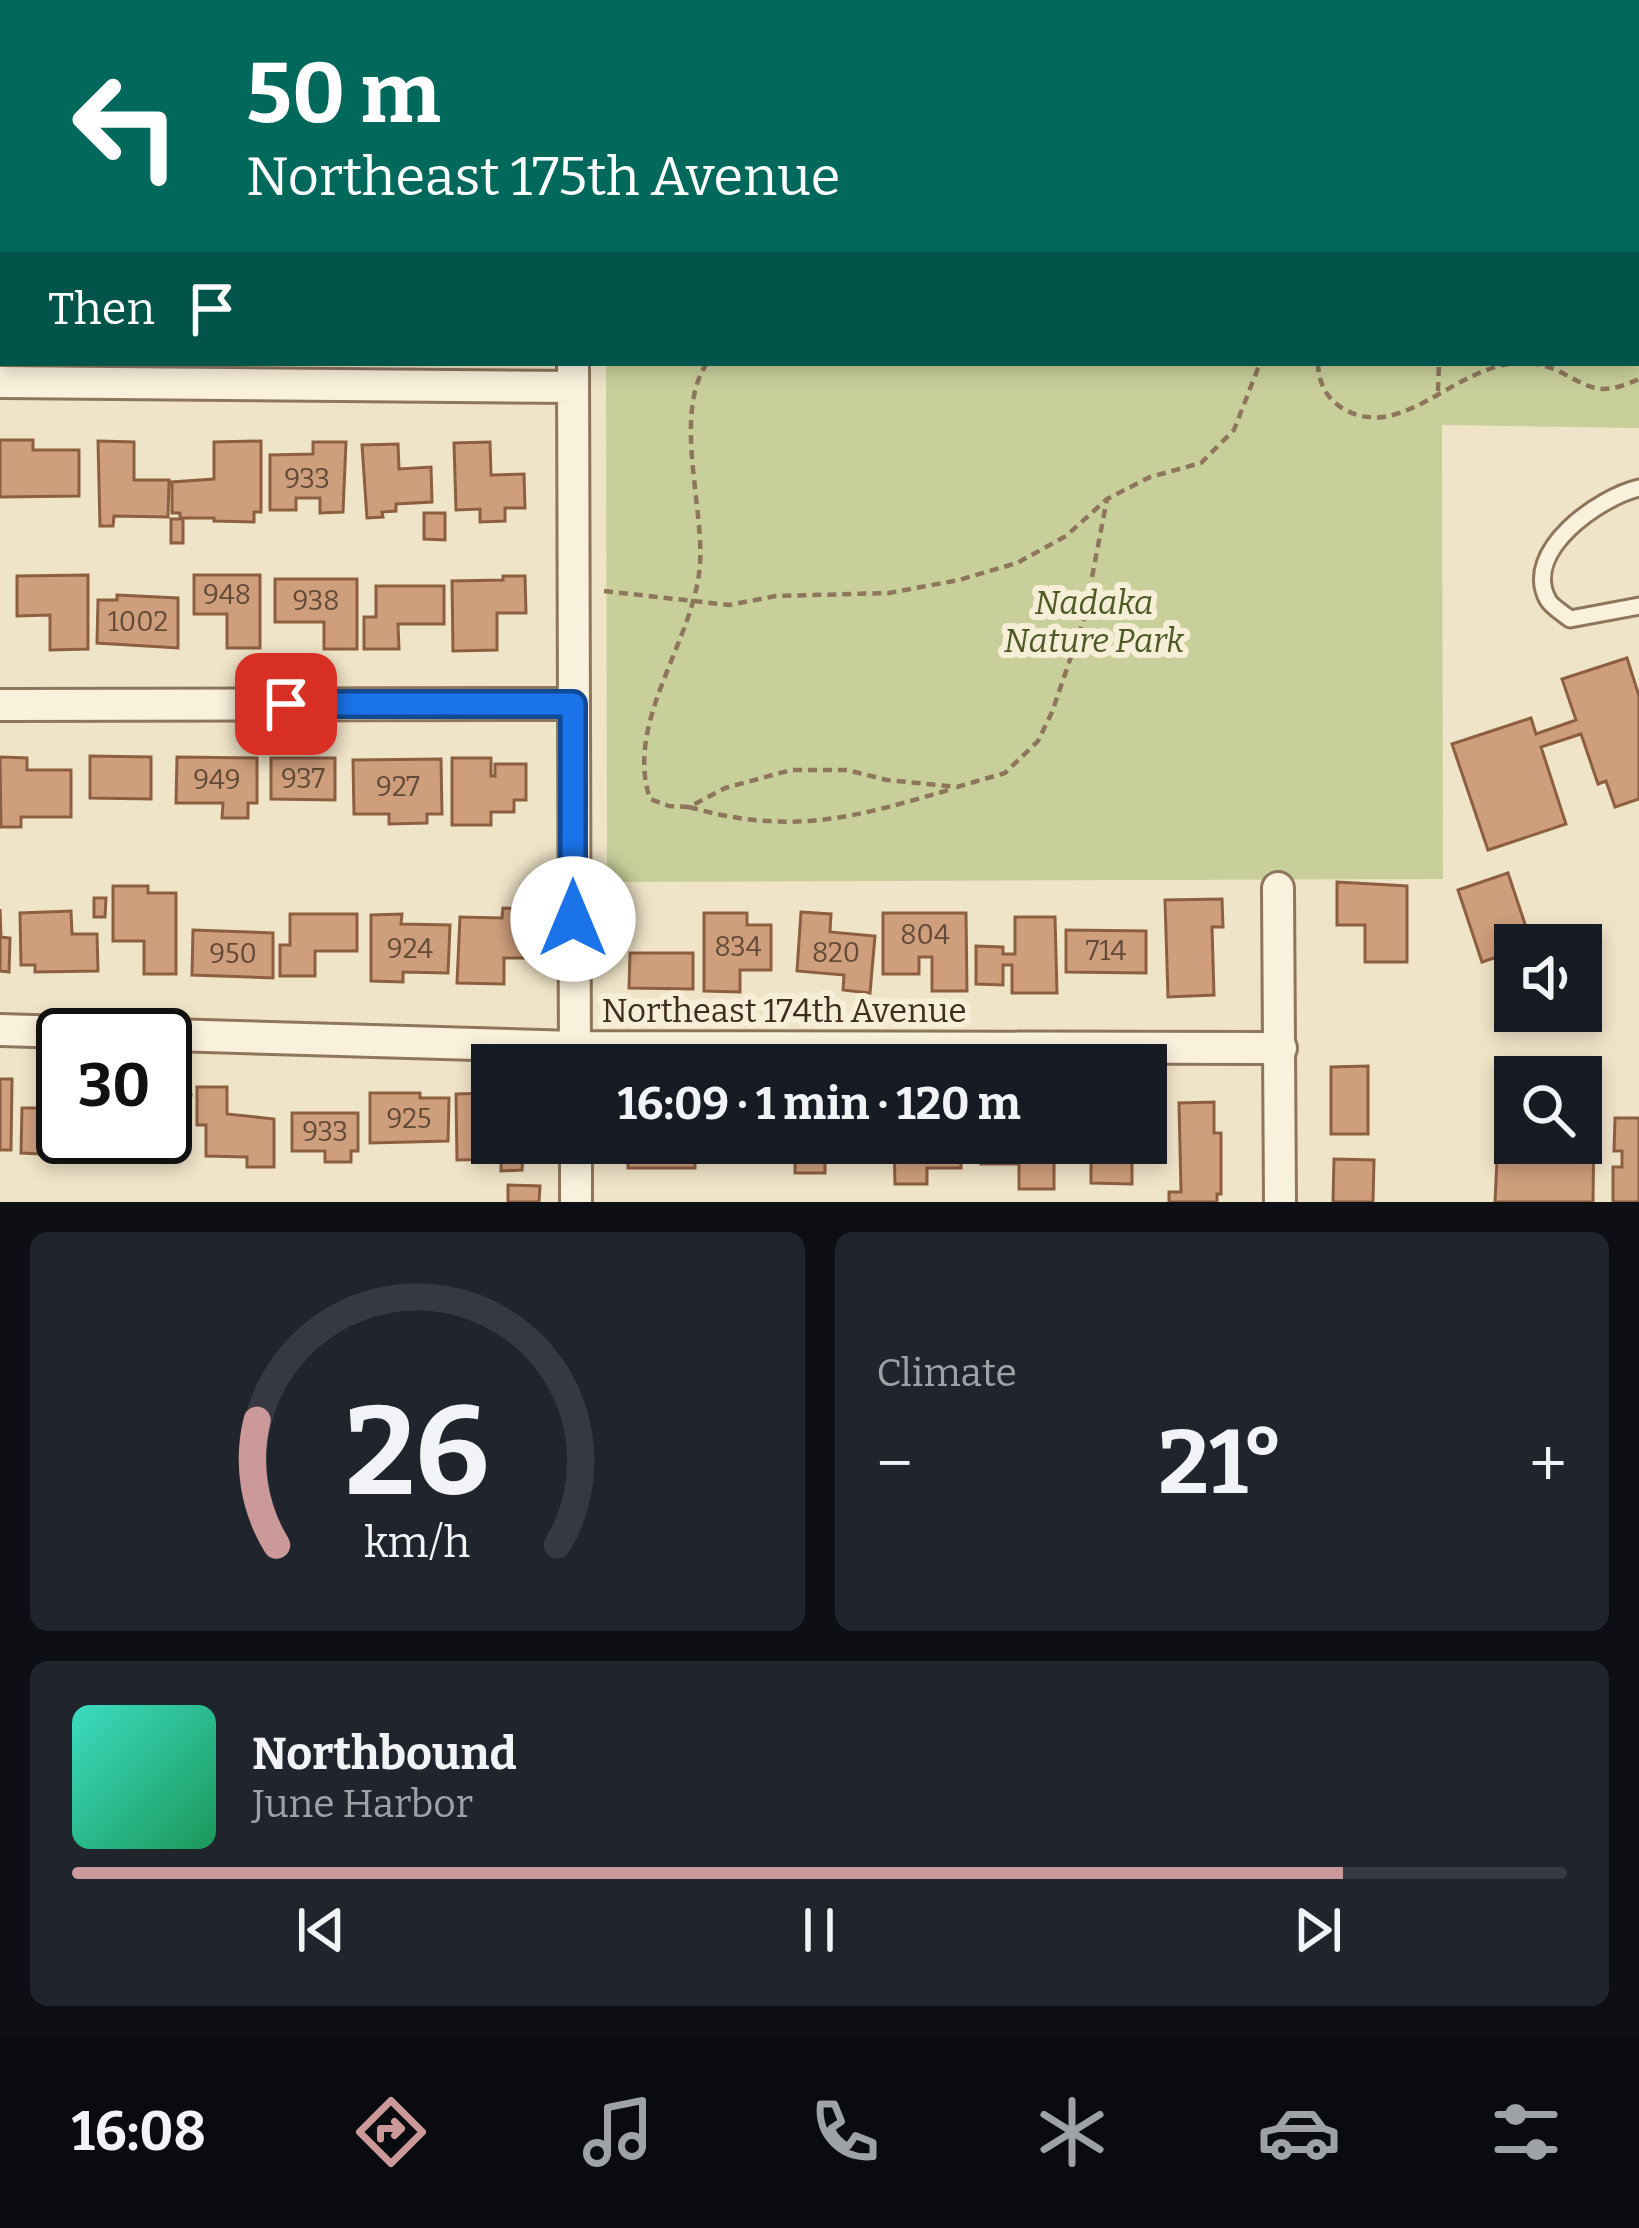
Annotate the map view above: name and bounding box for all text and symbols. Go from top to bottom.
text: 50 m [246,43,441,144]
icon: left [48,48,204,204]
text: Northeast 175th Avenue [246,145,840,209]
icon: arrive [179,276,245,342]
text: Then [48,282,155,336]
house number: 933 [284,463,330,495]
house number: 948 [203,579,251,611]
park label: Nadaka Nature Park [1004,583,1185,661]
house number: 938 [293,585,339,617]
house number: 1002 [108,606,168,638]
pin [235,653,337,755]
icon: arrive [253,671,319,737]
house number: 937 [281,763,326,795]
house number: 949 [193,764,241,796]
house number: 927 [376,771,420,803]
position arrow [510,856,636,982]
house number: 804 [900,919,950,951]
map controls [1494,924,1602,1164]
button: sound [1494,924,1602,1032]
house number: 834 [715,931,762,963]
house number: 924 [387,933,433,965]
house number: 714 [1086,935,1126,967]
house number: 820 [812,937,860,969]
house number: 950 [209,938,257,970]
street label: Northeast 174th Avenue [602,991,967,1031]
speed limit sign: 30 [36,1008,192,1164]
button: search [1494,1056,1602,1164]
text: 16:09 · 1 min · 120 m [617,1077,1021,1131]
house number: 925 [387,1103,431,1135]
house number: 933 [302,1116,348,1148]
text: Climate [877,1350,1017,1396]
text: 26 [345,1377,489,1527]
text: 21° [1158,1409,1284,1517]
text: − [877,1424,913,1503]
text: + [1529,1424,1567,1503]
text: km/h [364,1516,470,1567]
text: Northbound [252,1727,517,1781]
text: June Harbor [252,1781,473,1827]
icon: previous [288,1897,354,1963]
icon: pause [786,1897,852,1963]
icon: next [1285,1897,1351,1963]
icon: directions [349,2090,433,2174]
icon: music [576,2090,660,2174]
icon: phone [803,2090,887,2174]
icon: climate [1030,2090,1114,2174]
icon: car [1257,2090,1341,2174]
icon: filters [1484,2090,1568,2174]
text: 16:08 [71,2100,206,2164]

